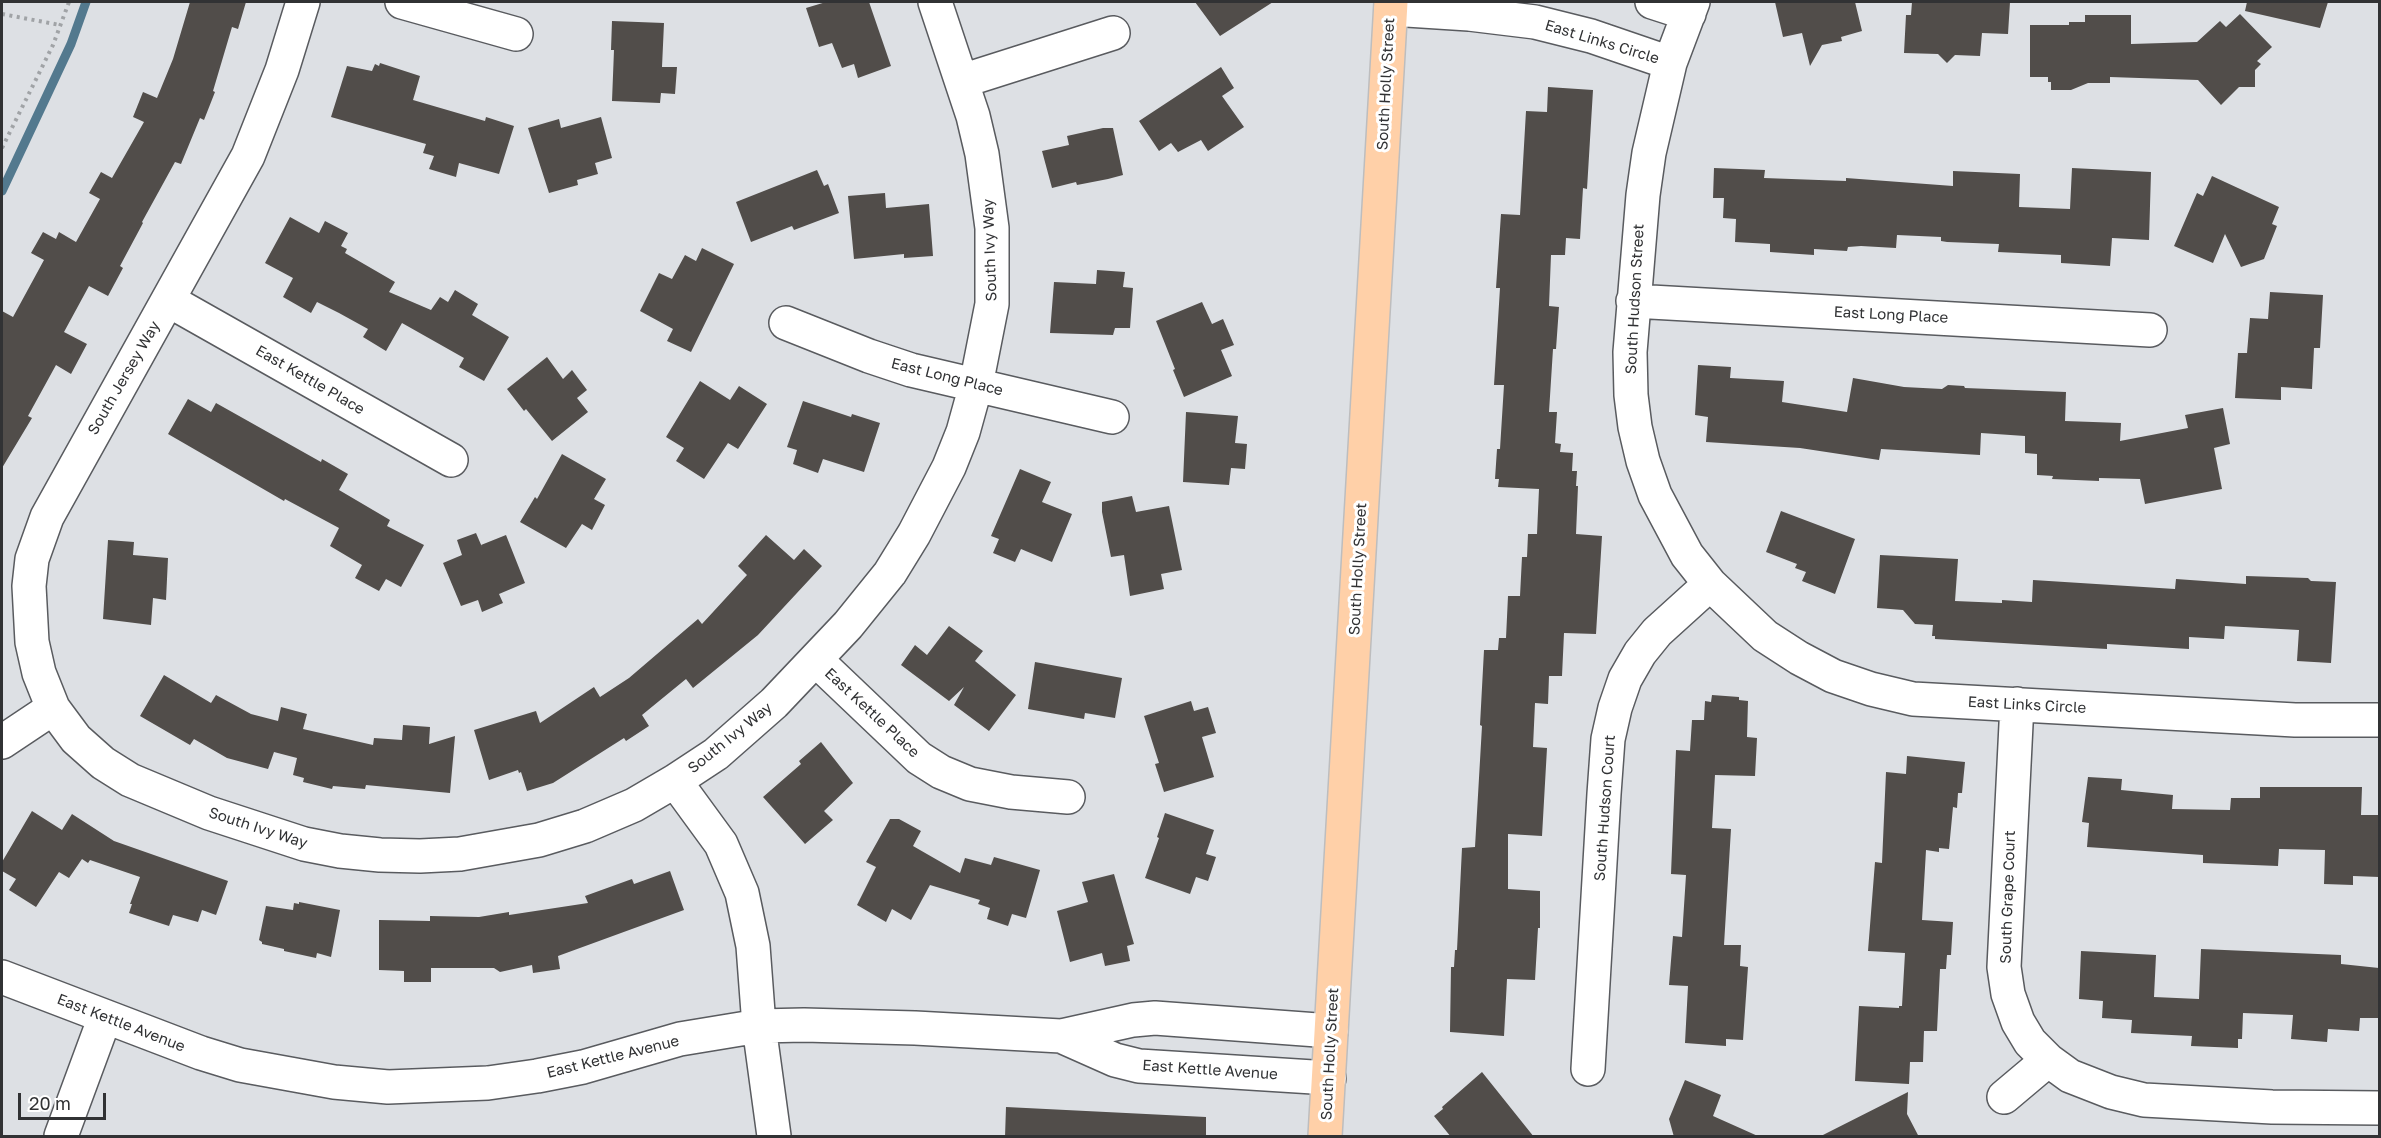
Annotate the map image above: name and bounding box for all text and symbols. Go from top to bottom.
street label: East Links Circle [1543,16,1661,68]
street label: South Holly Street [1374,17,1398,151]
street label: South Ivy Way [979,198,1001,302]
street label: South Hudson Street [1622,223,1648,375]
street label: East Long Place [1833,303,1949,327]
street label: South Jersey Way [84,318,164,438]
street label: East Kettle Place [252,341,368,419]
street label: East Long Place [889,354,1005,400]
street label: South Holly Street [1346,502,1370,636]
street label: East Kettle Place [821,665,923,761]
street label: East Links Circle [1967,693,2087,717]
street label: South Ivy Way [684,699,776,777]
street label: South Hudson Court [1591,734,1619,882]
street label: South Ivy Way [206,804,310,852]
street label: South Grape Court [1997,830,2019,964]
street label: South Holly Street [1318,987,1342,1121]
street label: East Kettle Avenue [54,990,188,1056]
street label: East Kettle Avenue [545,1032,681,1082]
street label: East Kettle Avenue [1142,1056,1278,1084]
scale bar [21,1081,110,1119]
text: 20 m [29,1092,71,1114]

